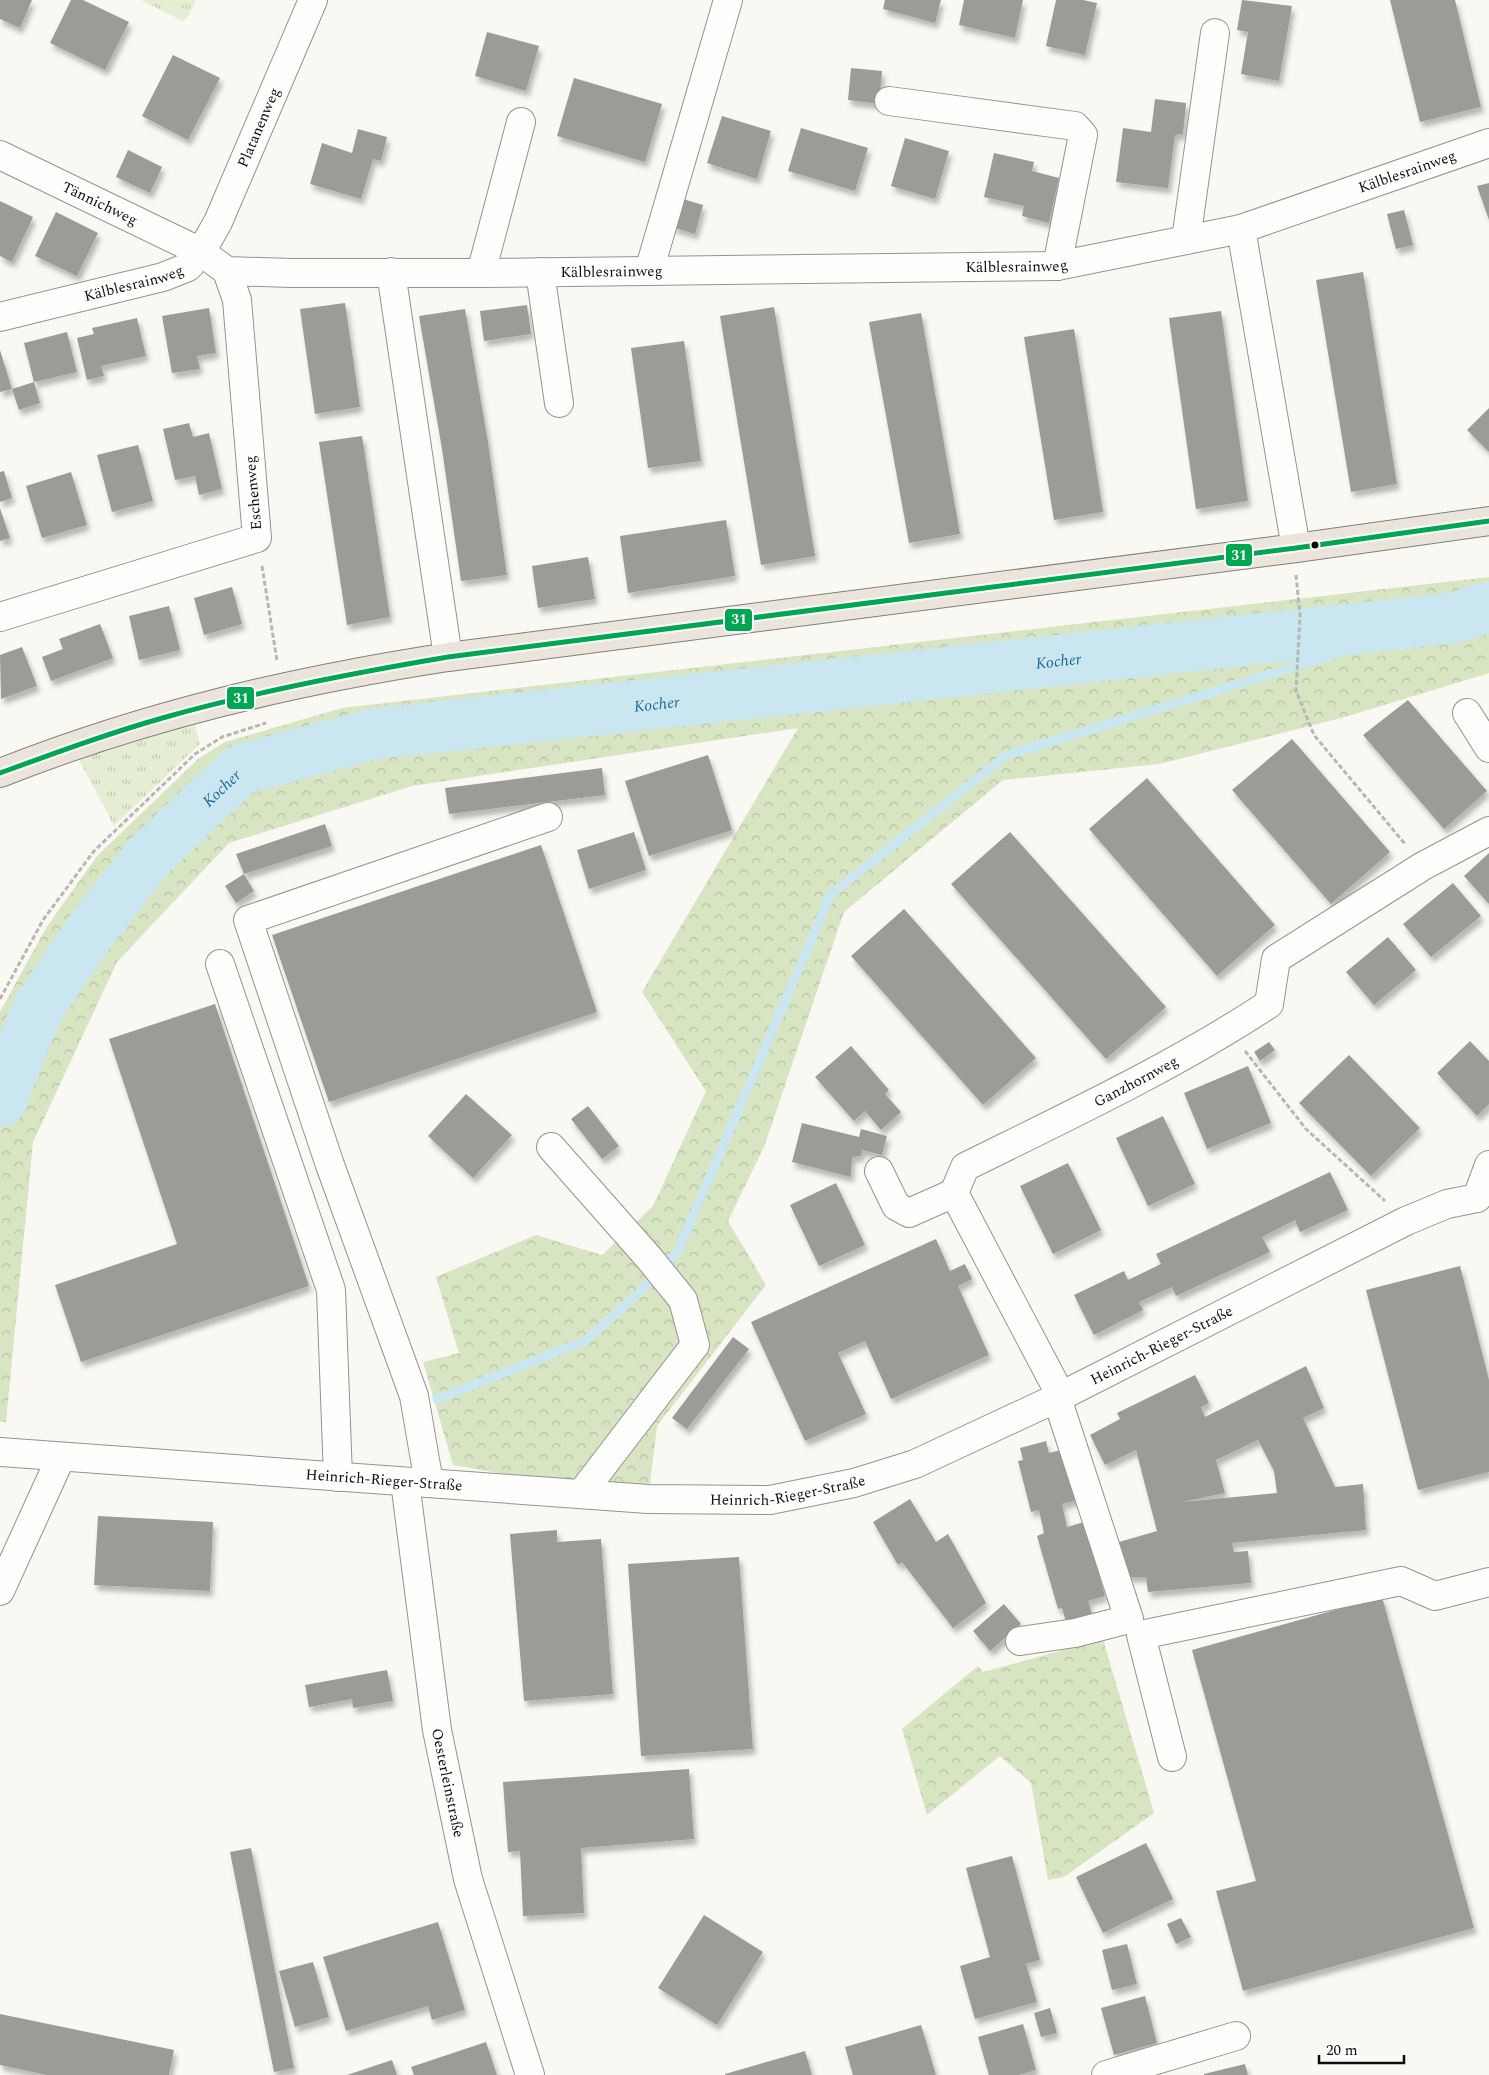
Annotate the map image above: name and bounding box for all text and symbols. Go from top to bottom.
street label: Platanenweg [232,84,286,171]
street label: Kälblesrainweg [1355,144,1459,199]
street label: Tännichweg [58,176,141,232]
street label: Kälblesrainweg [965,253,1070,279]
street label: Kälblesrainweg [82,259,187,308]
street label: Kälblesrainweg [560,260,663,284]
street label: Eschenweg [239,455,268,531]
unlabelled marker [1310,540,1320,550]
line badge: 31 [1225,543,1253,567]
text: 31 [1231,545,1247,566]
line badge: 31 [724,608,753,632]
text: 31 [731,609,747,630]
water label: Kocher [1034,647,1083,676]
line badge: 31 [226,686,255,710]
text: 31 [233,688,249,709]
water label: Kocher [633,690,681,719]
water label: Kocher [197,764,247,813]
street label: Ganzhornweg [1090,1050,1183,1113]
street label: Heinrich-Rieger-Straße [1086,1300,1237,1391]
street label: Heinrich-Rieger-Straße [305,1463,463,1498]
street label: Heinrich-Rieger-Straße [710,1469,868,1512]
street label: Oesterleinstraße [425,1726,470,1840]
scale bar [1319,2032,1404,2064]
text: 20 m [1326,2039,1358,2062]

